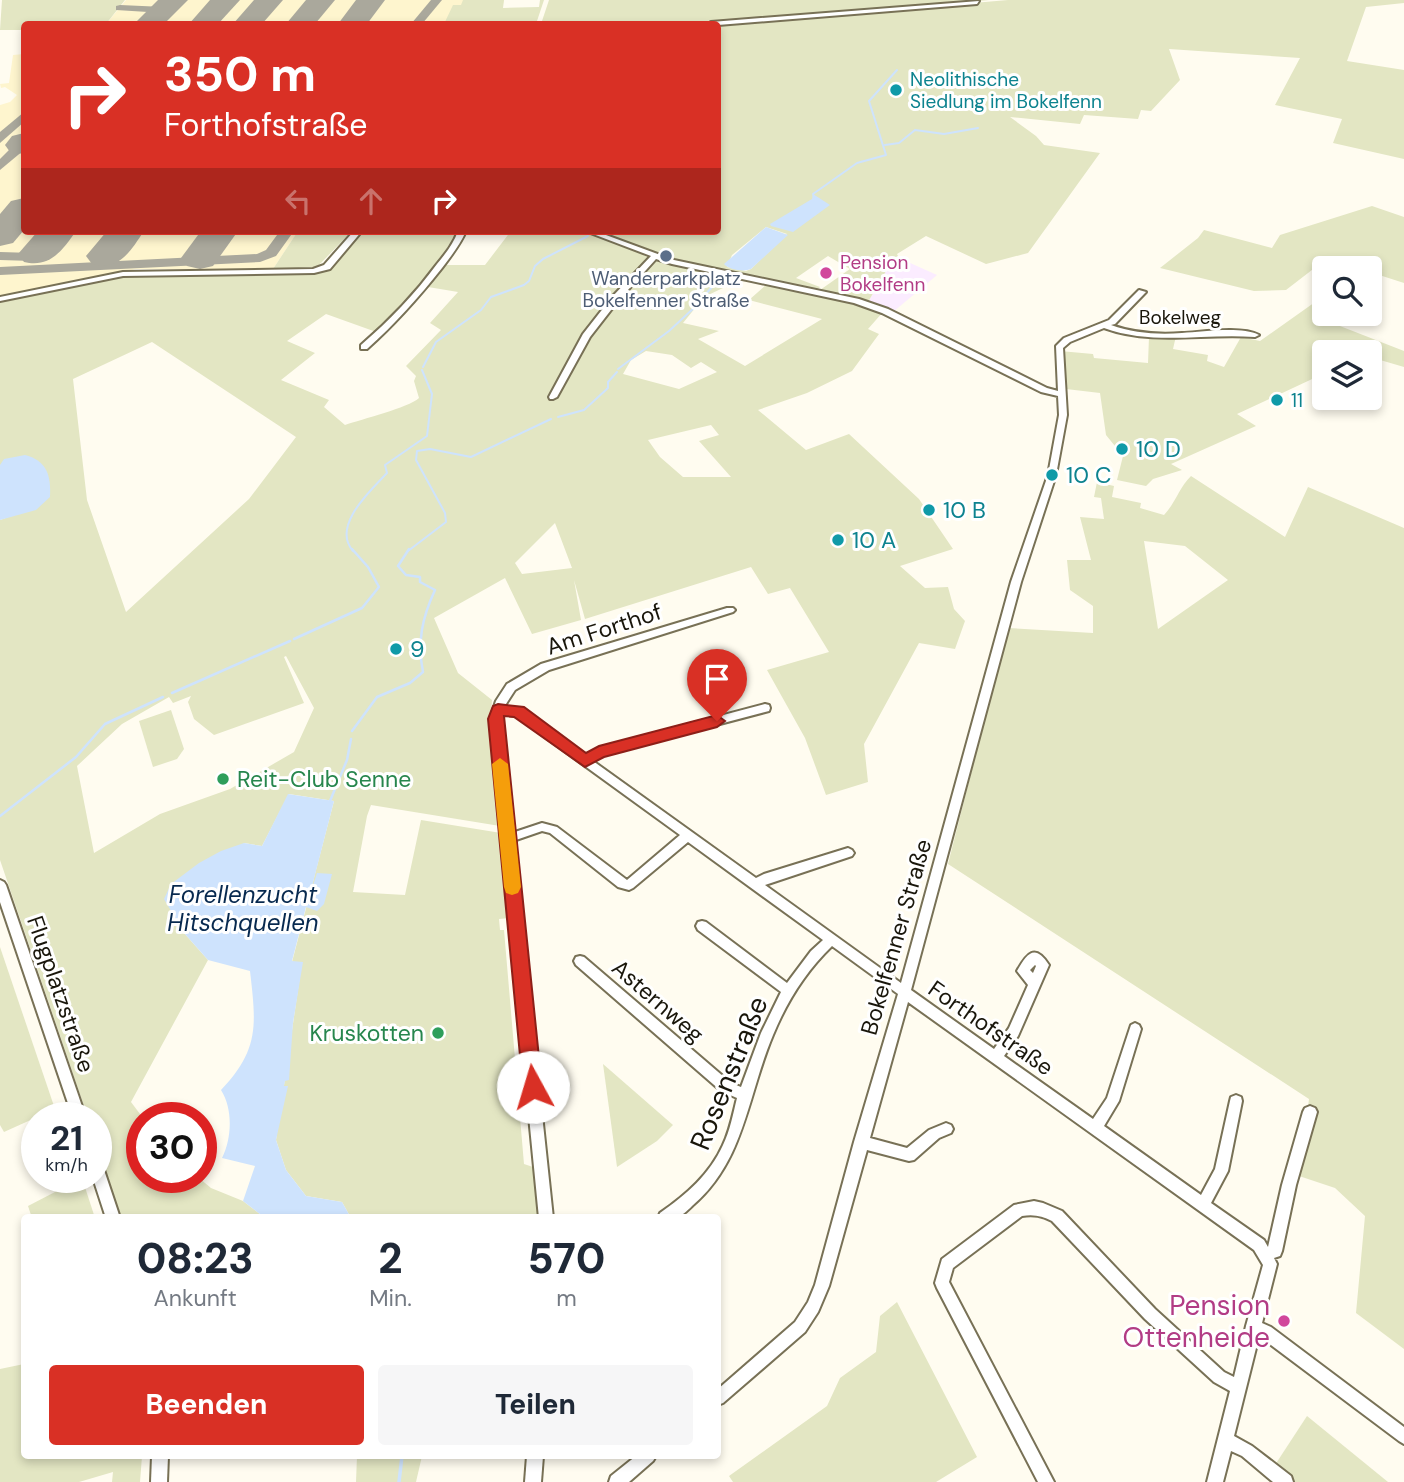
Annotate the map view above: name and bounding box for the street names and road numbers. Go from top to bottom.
street label: Bokelweg [1139,305,1221,330]
street label: Am Forthof [543,596,666,662]
street label: Bokelfenner Straße [854,836,938,1038]
street label: Flugplatzstraße [20,912,102,1076]
street label: Asternweg [606,953,710,1049]
street label: Forthofstraße [922,974,1060,1082]
street label: Rosenstraße [681,991,777,1155]

